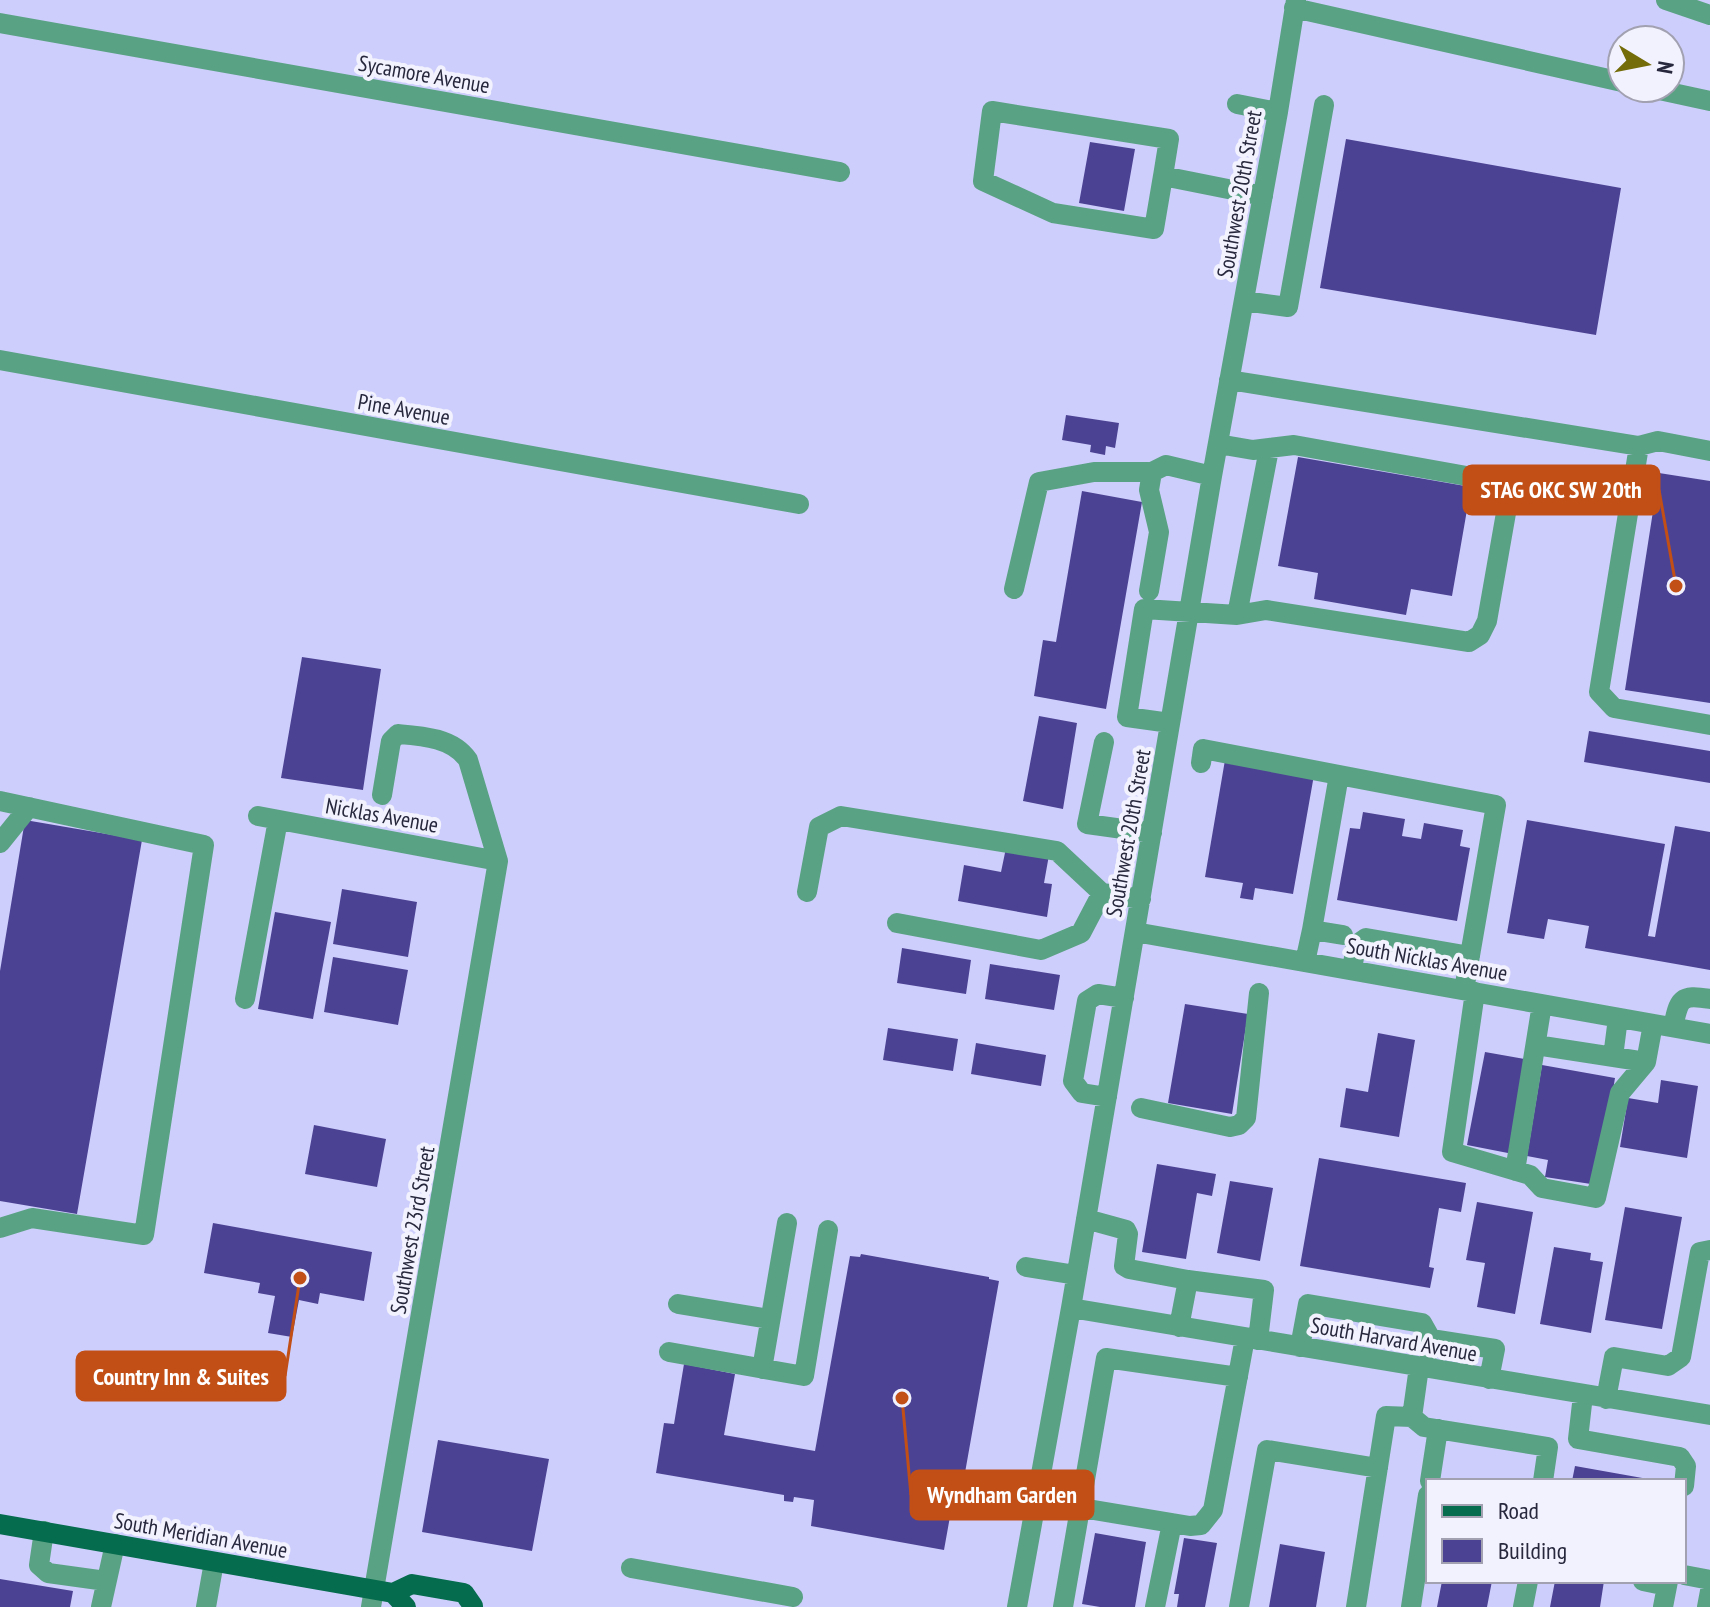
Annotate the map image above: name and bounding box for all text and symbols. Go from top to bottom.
north arrow [1606,24,1686,104]
street label: Sycamore Avenue [356,49,492,99]
text: N [1651,59,1681,76]
street label: Southwest 20th Street [1210,108,1268,280]
street label: Pine Avenue [356,387,452,431]
callout: STAG OKC SW 20th [1464,466,1659,514]
text: STAG OKC SW 20th [1480,474,1642,505]
street label: Southwest 20th Street [1099,747,1157,919]
street label: Nicklas Avenue [323,791,441,839]
street label: South Nicklas Avenue [1344,931,1510,987]
street label: Southwest 23rd Street [383,1144,441,1316]
street label: South Harvard Avenue [1309,1311,1479,1367]
callout: Country Inn & Suites [77,1352,285,1400]
text: Country Inn & Suites [93,1361,269,1392]
callout: Wyndham Garden [911,1471,1093,1519]
text: Wyndham Garden [926,1479,1077,1510]
legend [1426,1479,1686,1583]
text: Road [1498,1495,1539,1526]
street label: South Meridian Avenue [112,1506,290,1564]
text: Building [1498,1535,1567,1566]

